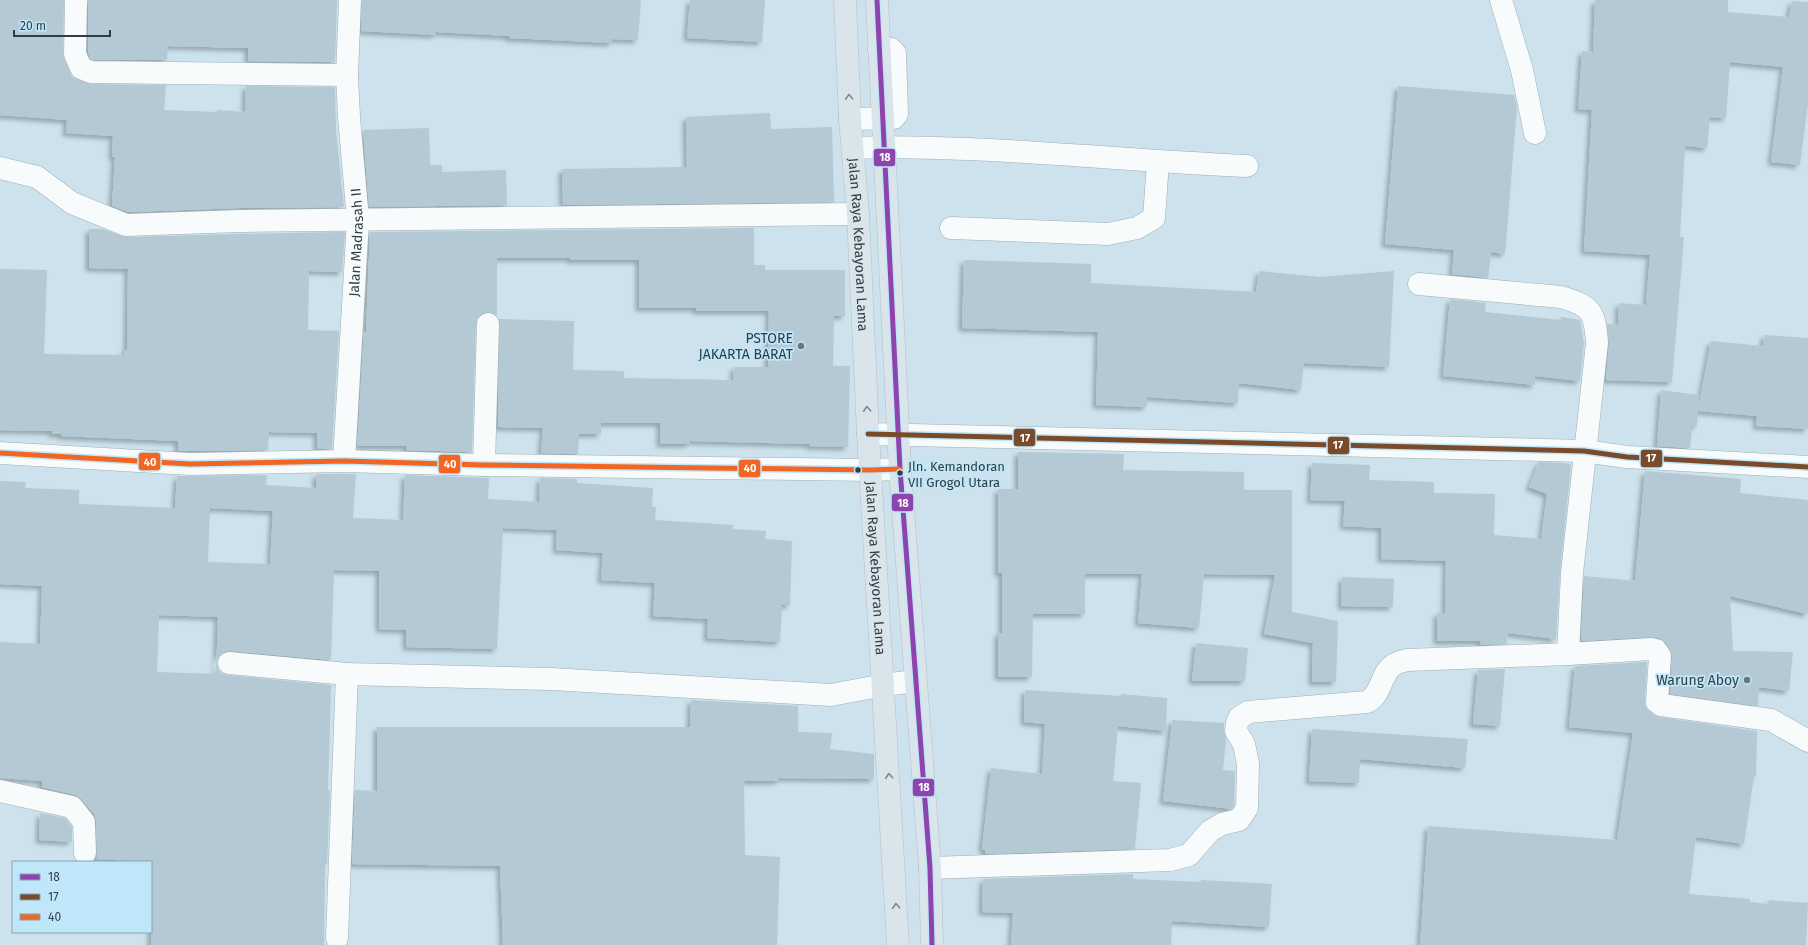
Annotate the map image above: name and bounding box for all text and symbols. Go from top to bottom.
scale bar [14,12,110,38]
text: 20 m [20,19,46,33]
one-way arrow [845,94,854,100]
line badge: 18 [873,148,896,167]
text: 18 [879,151,891,164]
street label: Jalan Raya Kebayoran Lama [845,157,872,332]
street label: Jalan Madrasah II [345,187,367,297]
place label: PSTORE JAKARTA BARAT [698,330,794,363]
marker: PSTORE JAKARTA BARAT [796,341,806,351]
one-way arrow [862,406,871,412]
line badge: 17 [1013,428,1036,447]
text: 17 [1020,432,1030,445]
line badge: 17 [1327,436,1350,455]
text: 17 [1333,439,1343,452]
line badge: 17 [1640,449,1663,468]
line badge: 40 [138,452,161,471]
text: 17 [1646,452,1656,465]
line badge: 40 [438,454,461,474]
text: 40 [144,456,157,469]
text: 40 [444,458,457,471]
line badge: 40 [738,459,761,478]
place label: Jln. Kemandoran VII Grogol Utara [908,459,1005,490]
text: 40 [744,462,757,475]
unlabelled marker [853,465,863,475]
marker: Jln. Kemandoran VII Grogol Utara [895,468,905,478]
street label: Jalan Raya Kebayoran Lama [862,481,889,655]
line badge: 18 [891,493,914,512]
text: 18 [897,497,909,510]
place label: Warung Aboy [1656,672,1739,689]
marker: Warung Aboy [1742,675,1752,685]
one-way arrow [885,773,893,779]
line badge: 18 [912,778,935,797]
text: 18 [918,781,930,794]
legend [12,861,152,933]
text: 18 [48,870,60,884]
text: 17 [48,890,59,904]
one-way arrow [892,903,901,909]
text: 40 [48,910,61,924]

